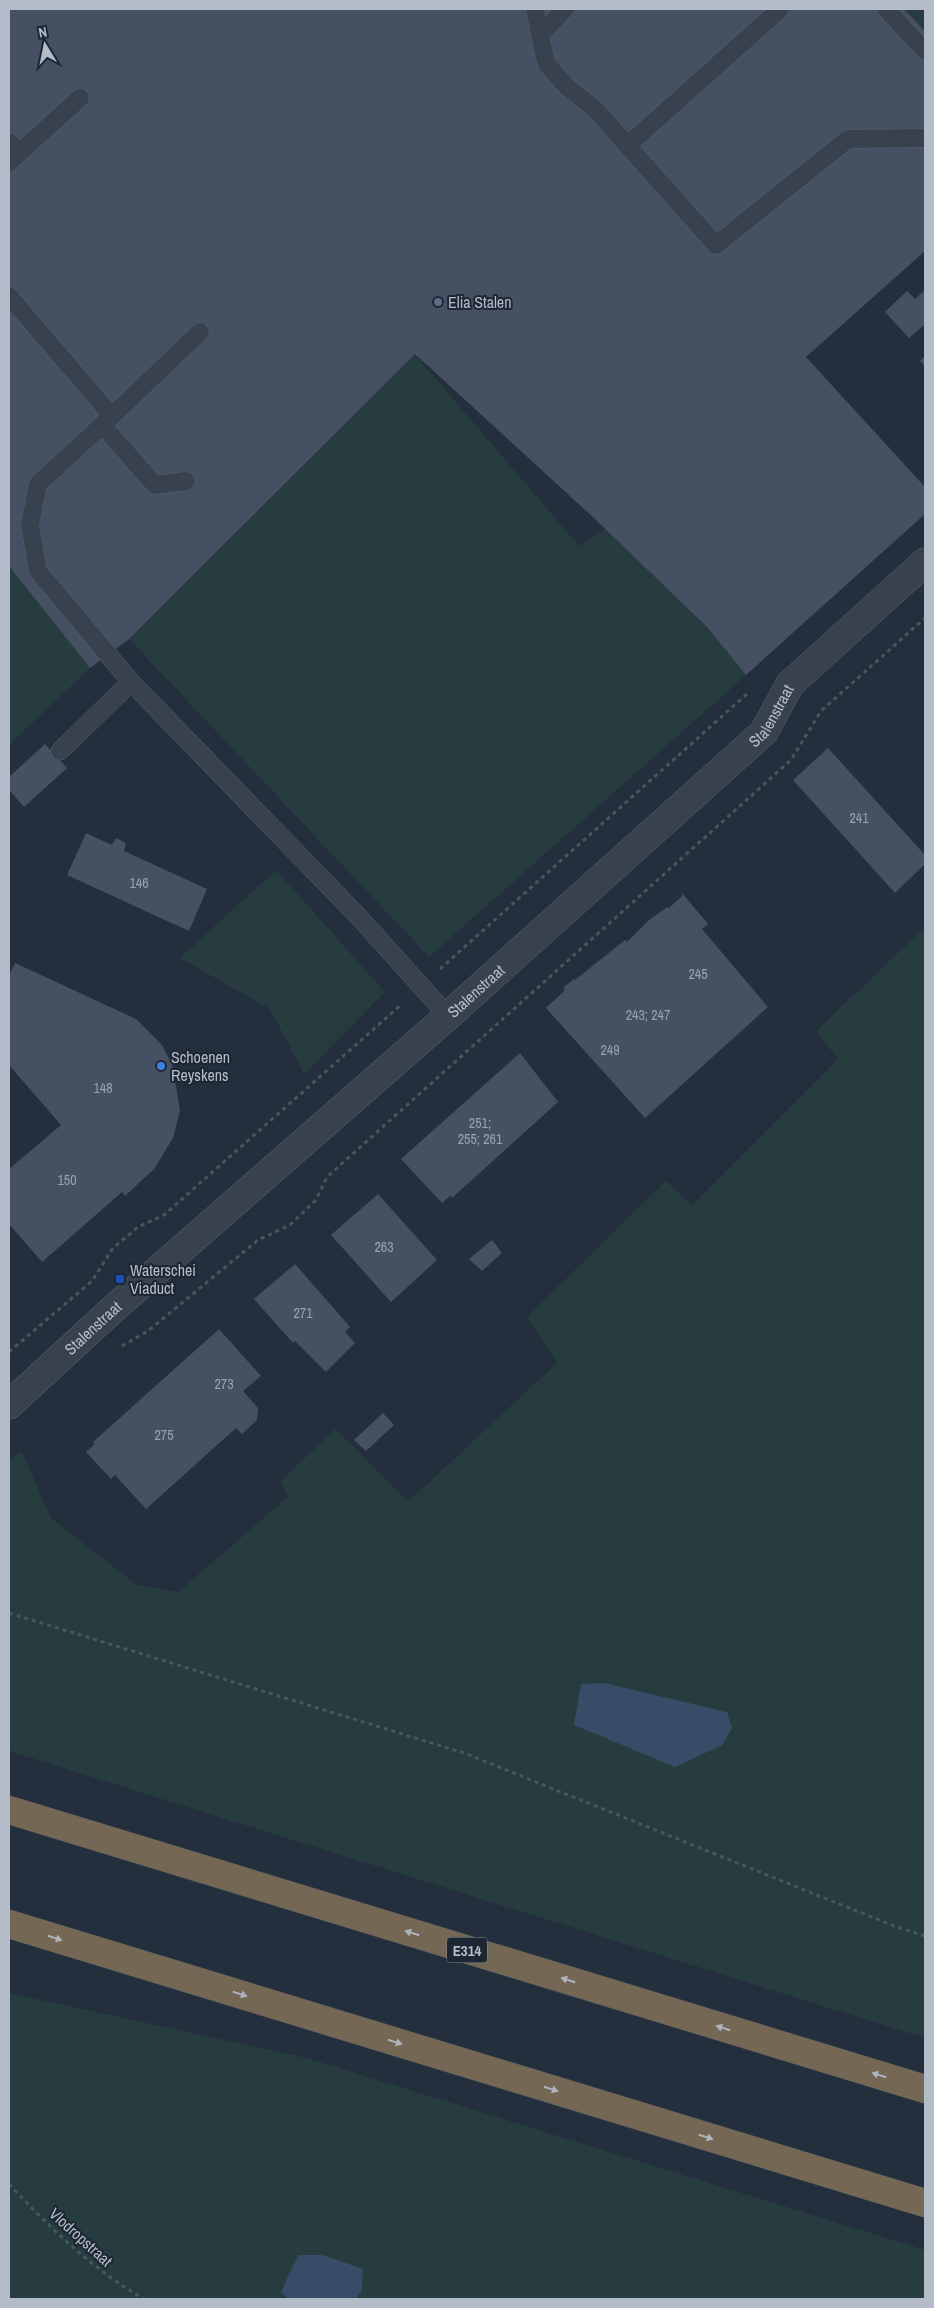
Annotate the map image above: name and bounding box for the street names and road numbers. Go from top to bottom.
street label: Stalenstraat [744,680,799,752]
street label: Stalenstraat [442,959,509,1023]
street label: Stalenstraat [60,1296,126,1360]
road number: E314 [447,1938,487,1962]
street label: Vlodropstraat [45,2203,118,2272]

